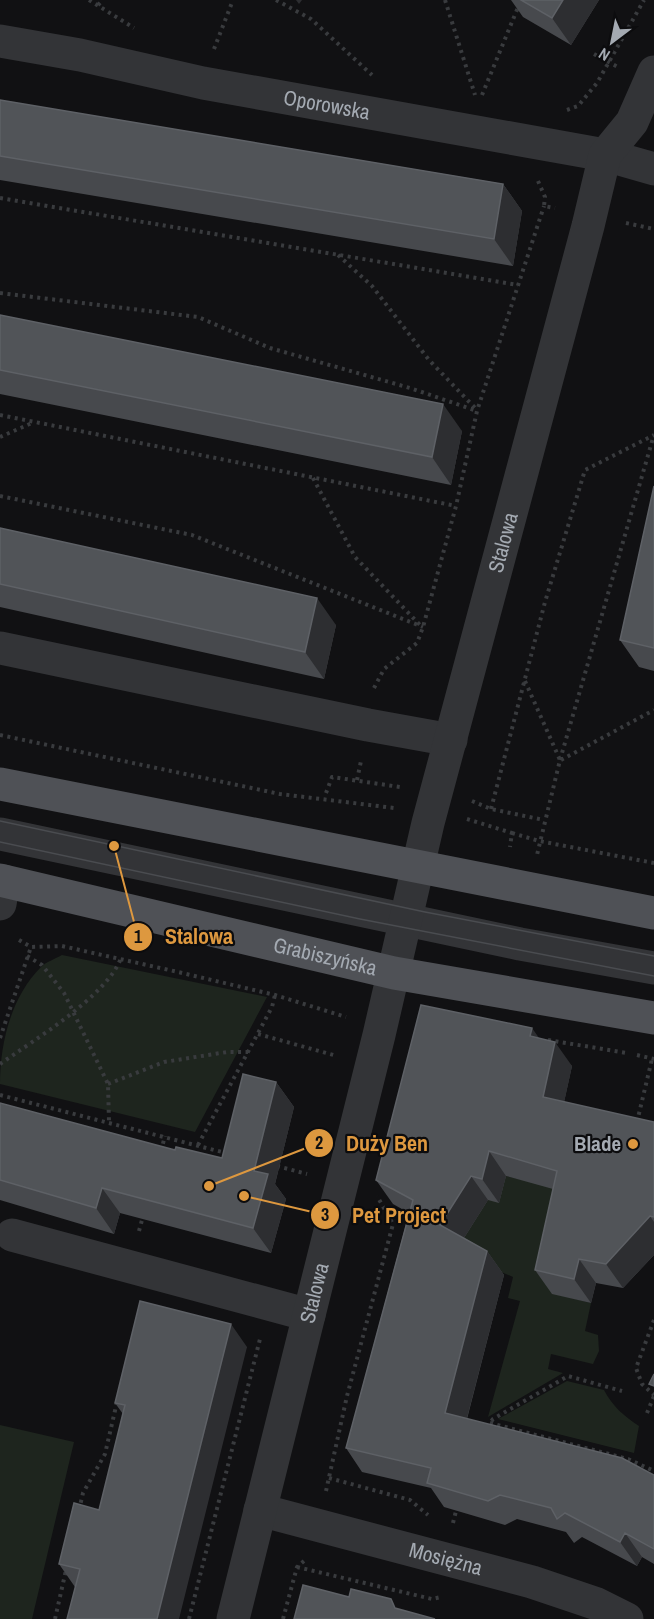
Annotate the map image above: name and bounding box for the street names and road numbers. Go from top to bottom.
street label: Oporowska [281,83,373,127]
street label: Stalowa [481,509,525,576]
street label: Grabiszyńska [271,930,380,983]
street label: Stalowa [293,1259,336,1326]
street label: Mosiężna [406,1535,486,1582]

